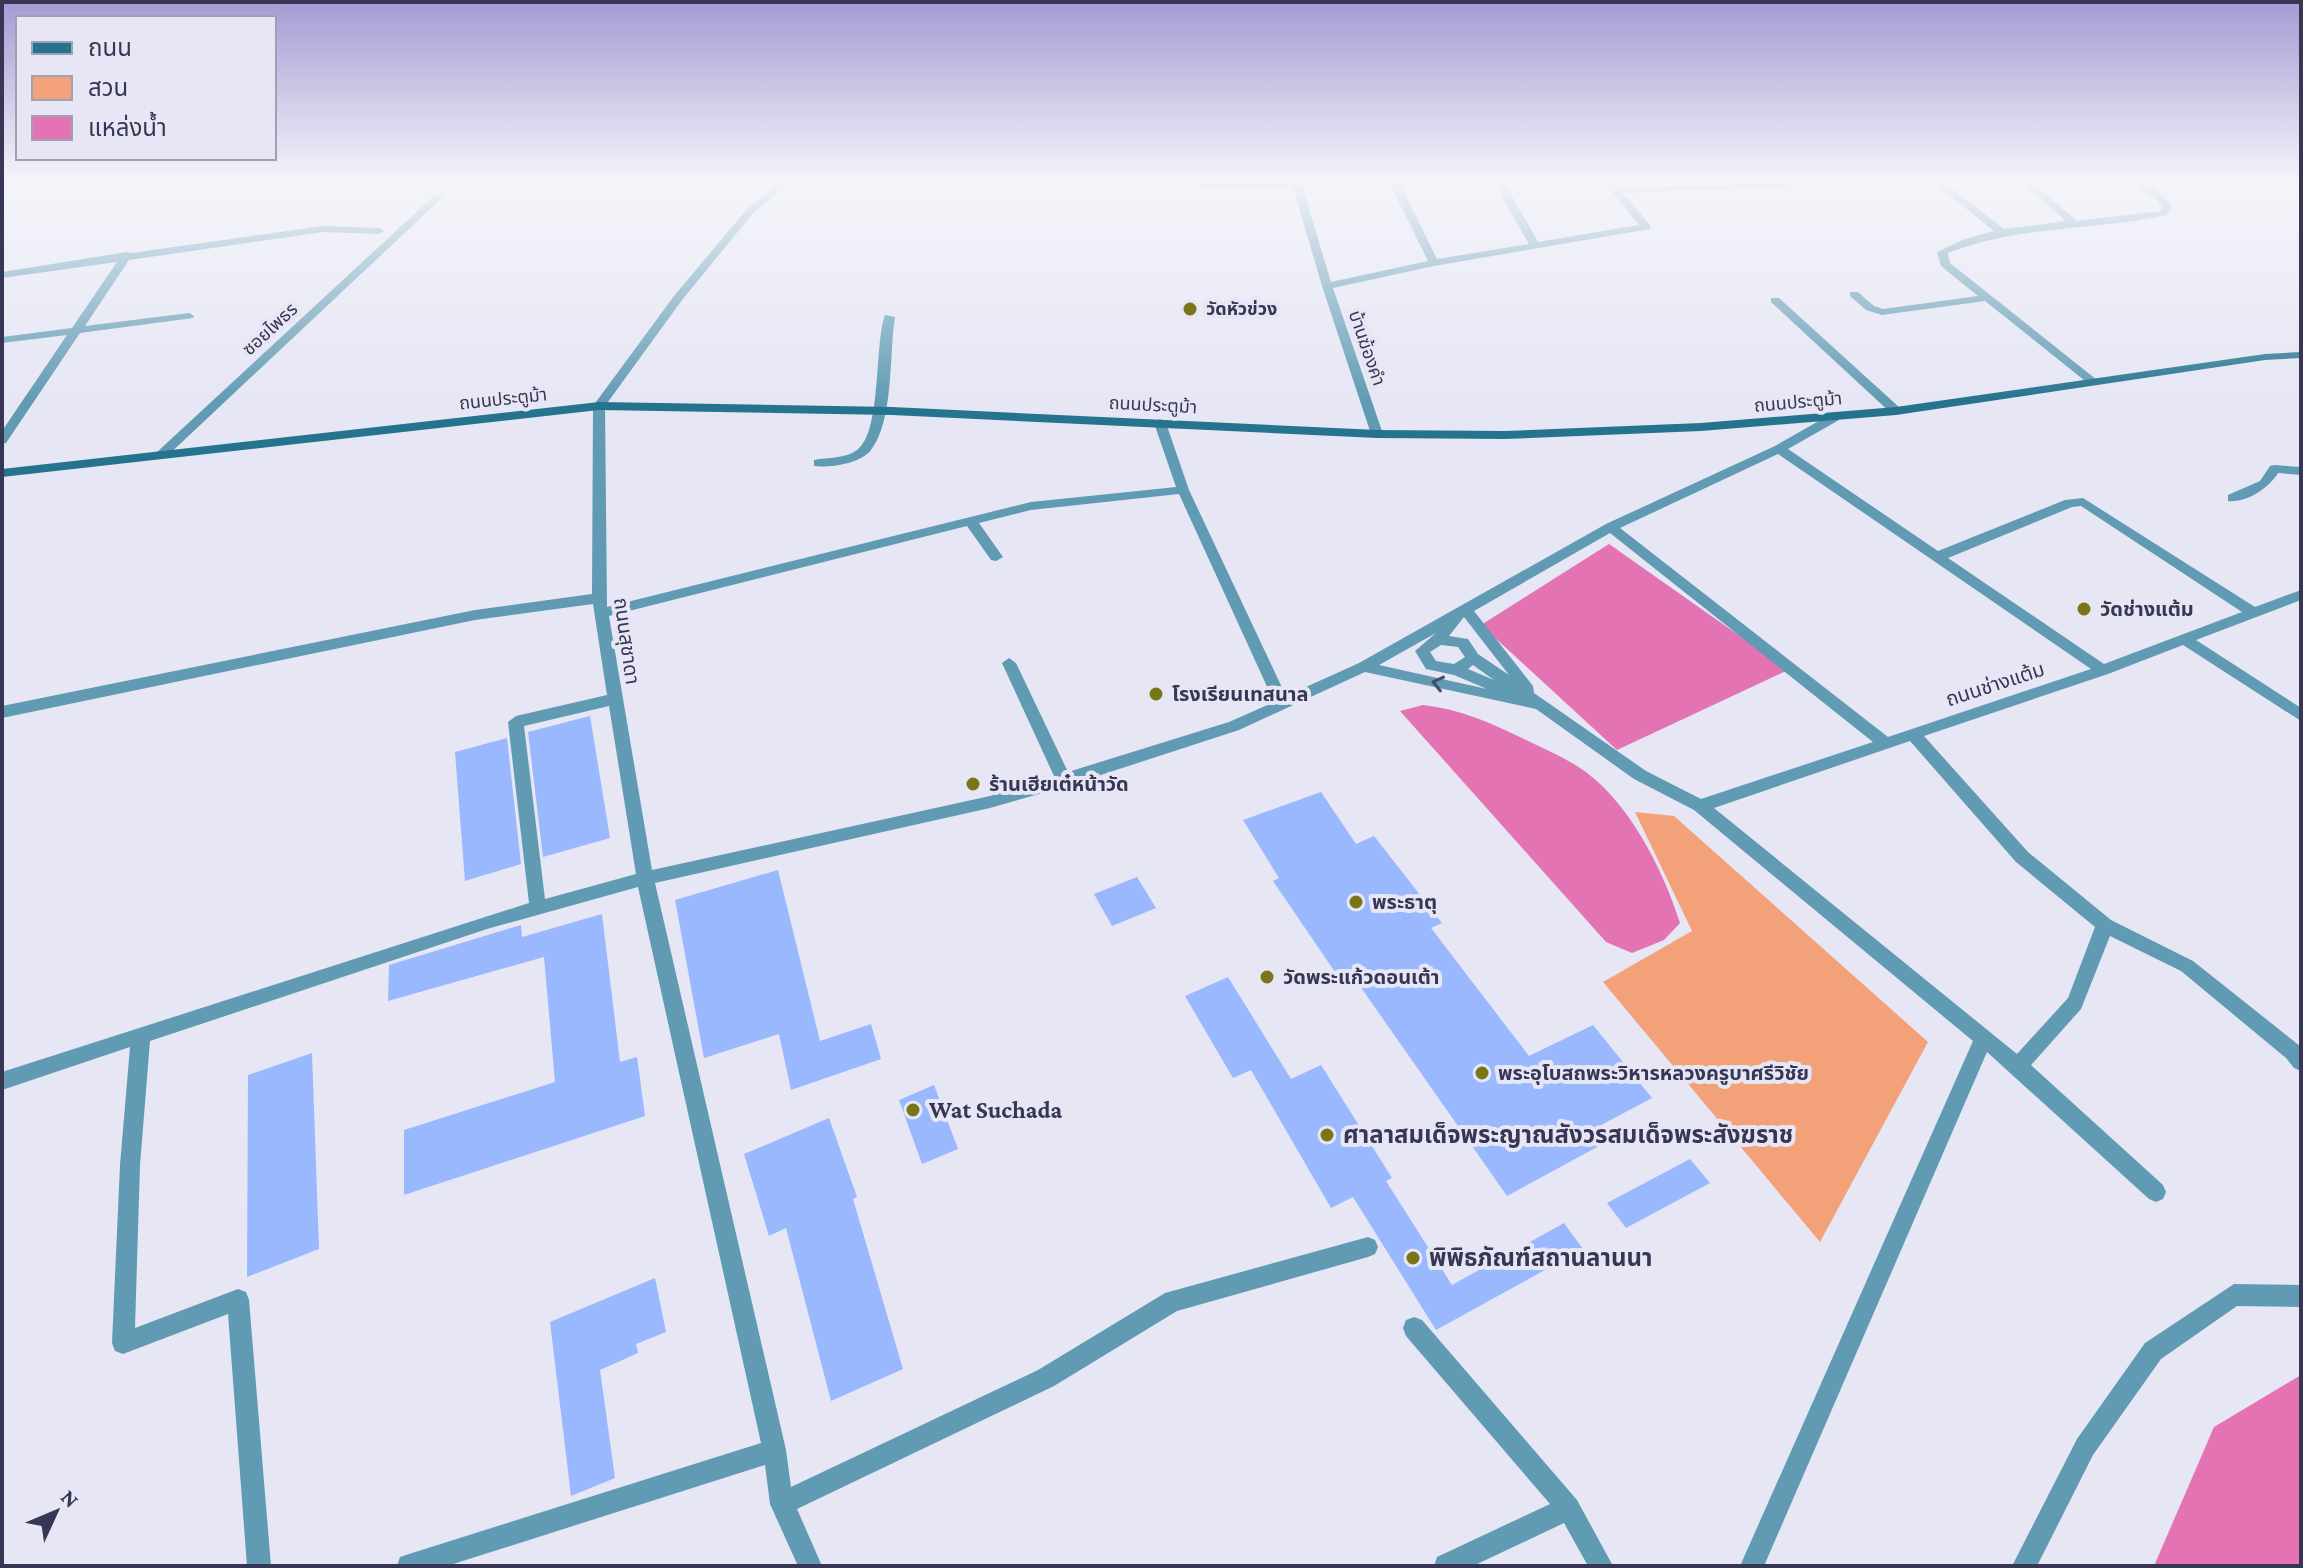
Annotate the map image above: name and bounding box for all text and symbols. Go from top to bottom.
legend [16,16,276,160]
text: ถนน [88,34,132,61]
text: สวน [88,74,128,101]
text: แหล่งน้ำ [88,111,167,141]
street label: ซอยไพธร [239,299,302,359]
place label: วัดหัวข่วง [1206,299,1277,319]
marker: วัดหัวข่วง [1181,300,1199,318]
street label: บ้านฆ้องคำ [1345,308,1389,388]
street label: ถนนประตูม้า [458,384,548,416]
street label: ถนนประตูม้า [1753,388,1843,418]
street label: ถนนประตูม้า [1108,393,1198,419]
street label: ถนนสุชาดา [609,596,644,686]
place label: วัดช่างแต้ม [2100,598,2194,620]
marker: วัดช่างแต้ม [2075,600,2093,618]
street label: ถนนช่างแต้ม [1943,658,2047,710]
one-way arrow [1431,675,1445,692]
place label: โรงเรียนเทสนาล [1172,683,1308,705]
marker: โรงเรียนเทสนาล [1147,685,1165,703]
place label: ร้านเฮียเต๋หน้าวัด [989,773,1129,795]
marker: ร้านเฮียเต๋หน้าวัด [964,775,982,793]
place label: พระธาตุ [1372,891,1437,914]
marker: พระธาตุ [1347,893,1365,911]
place label: วัดพระแก้วดอนเต้า [1283,966,1439,988]
marker: วัดพระแก้วดอนเต้า [1258,968,1276,986]
place label: พระอุโบสถพระวิหารหลวงครูบาศรีวิชัย [1498,1062,1809,1085]
marker: พระอุโบสถพระวิหารหลวงครูบาศรีวิชัย [1473,1064,1491,1082]
place label: Wat Suchada [928,1096,1063,1123]
marker: Wat Suchada [904,1101,922,1119]
place label: ศาลาสมเด็จพระญาณสังวรสมเด็จพระสังฆราช [1343,1121,1793,1148]
marker: ศาลาสมเด็จพระญาณสังวรสมเด็จพระสังฆราช [1318,1126,1336,1144]
place label: พิพิธภัณฑ์สถานลานนา [1429,1244,1652,1271]
marker: พิพิธภัณฑ์สถานลานนา [1404,1249,1422,1267]
north arrow [16,1472,96,1552]
text: N [56,1484,84,1513]

